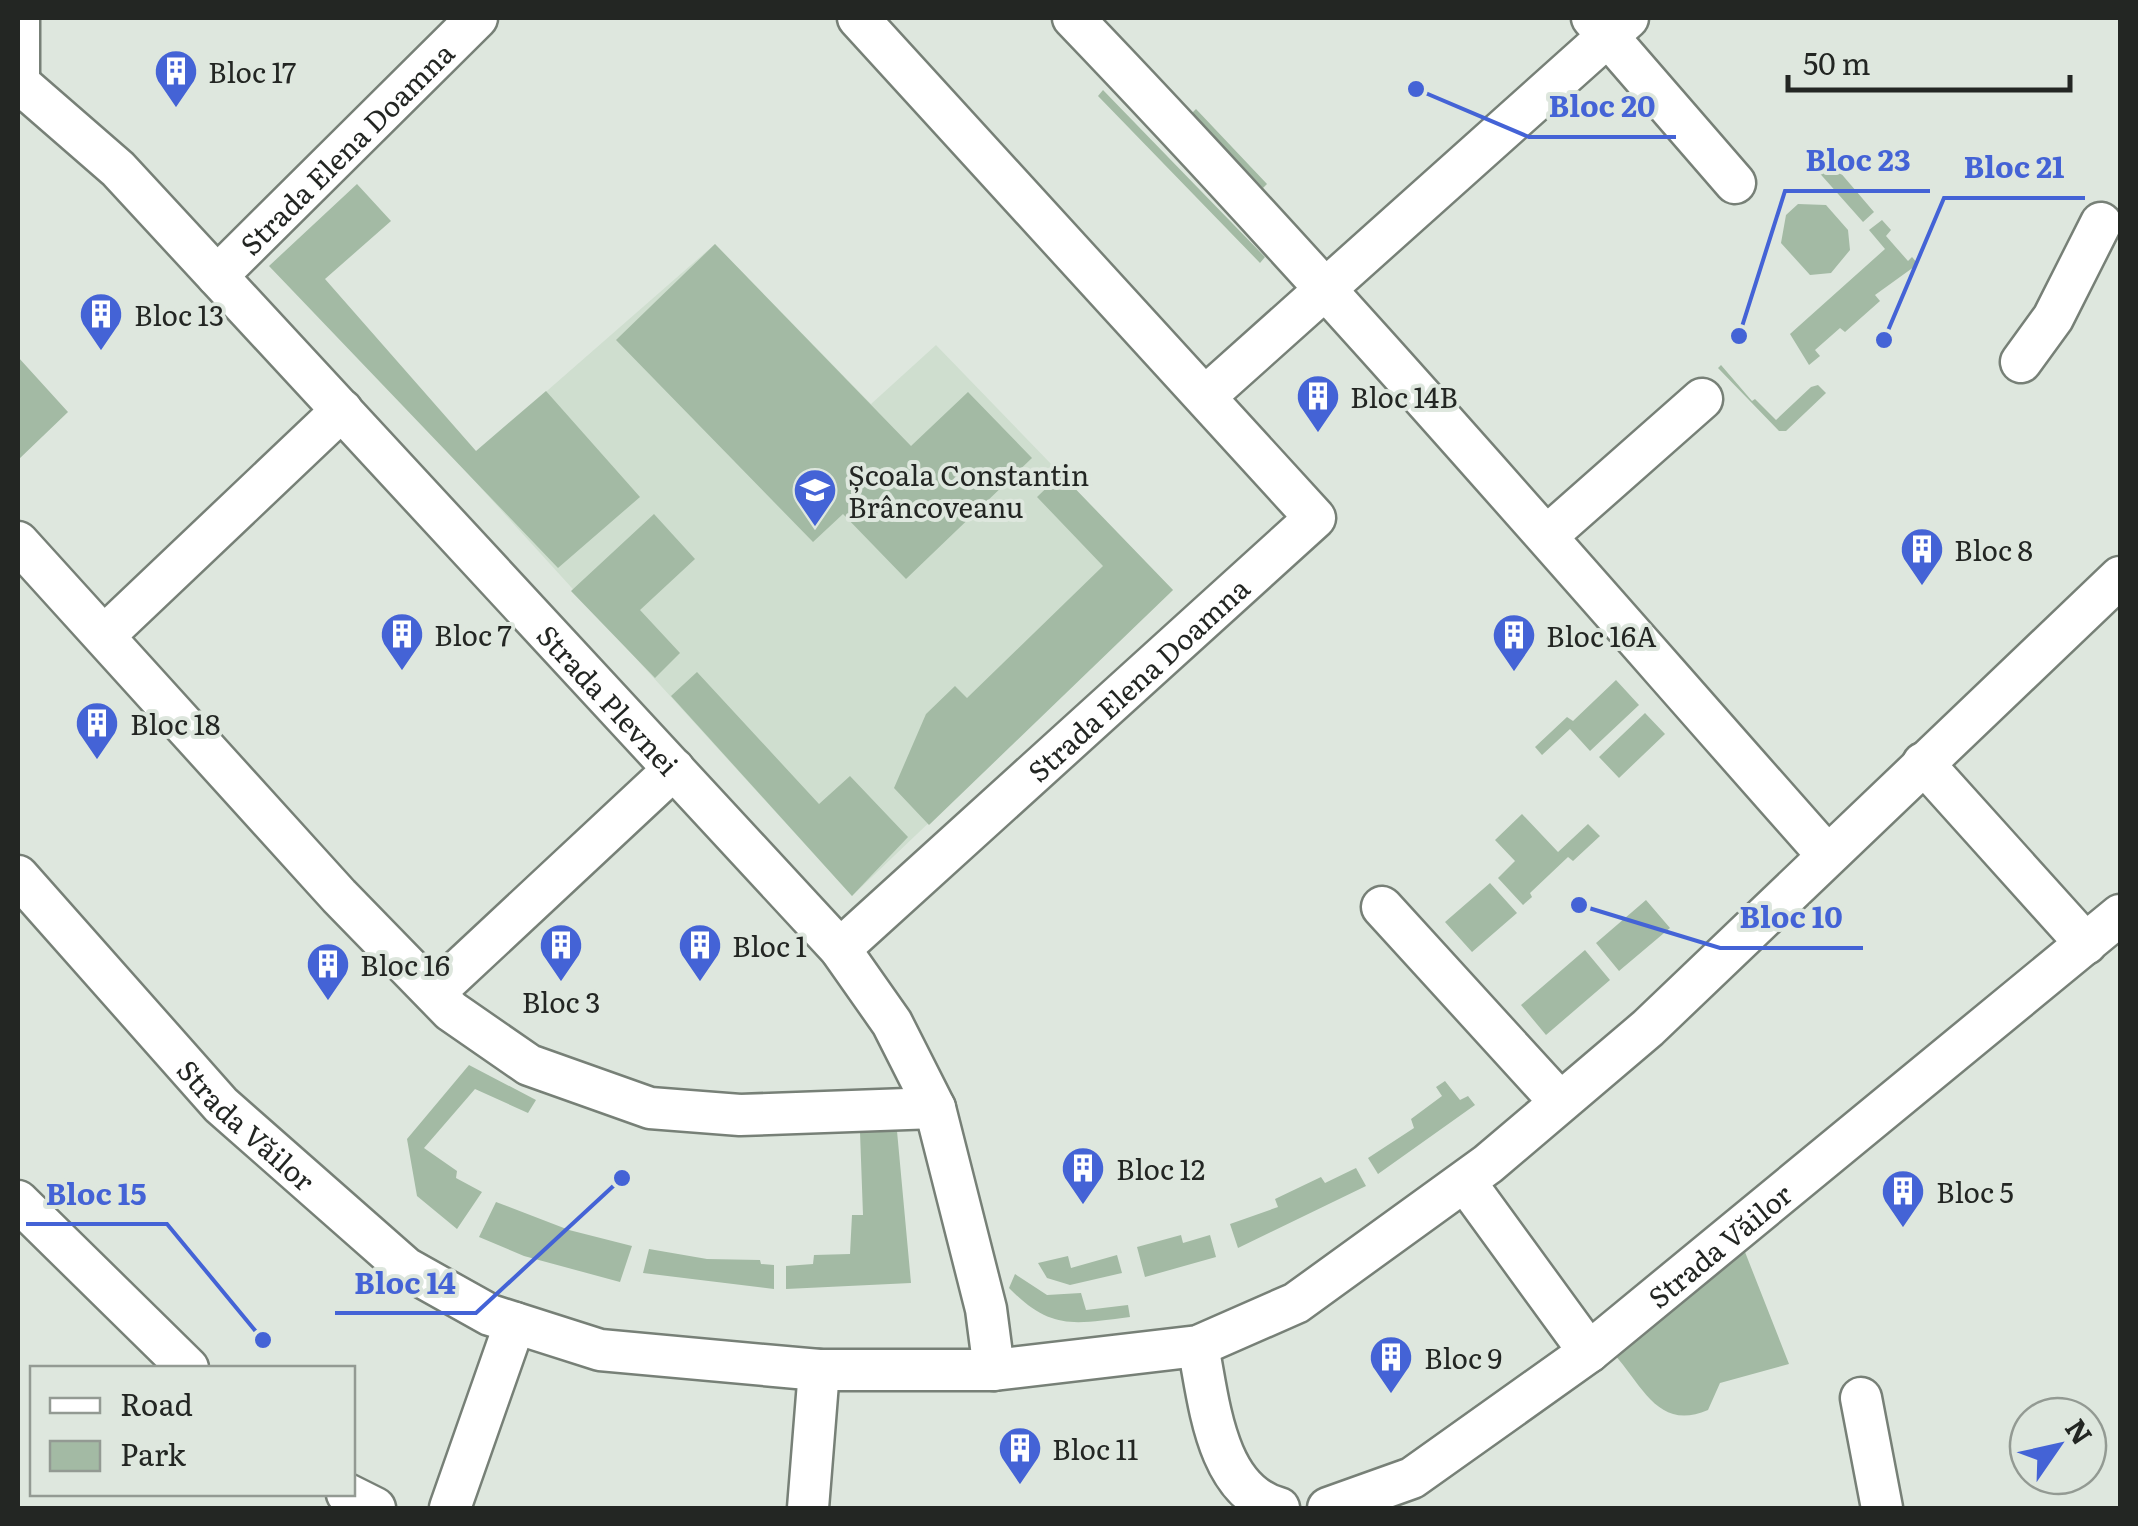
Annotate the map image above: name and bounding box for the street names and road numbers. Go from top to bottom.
street label: Strada Elena Doamna [230,32,463,264]
street label: Strada Elena Doamna [1017,567,1258,791]
street label: Strada Plevnei [528,614,689,784]
street label: Strada Văilor [168,1049,325,1200]
street label: Strada Văilor [1638,1172,1801,1317]

